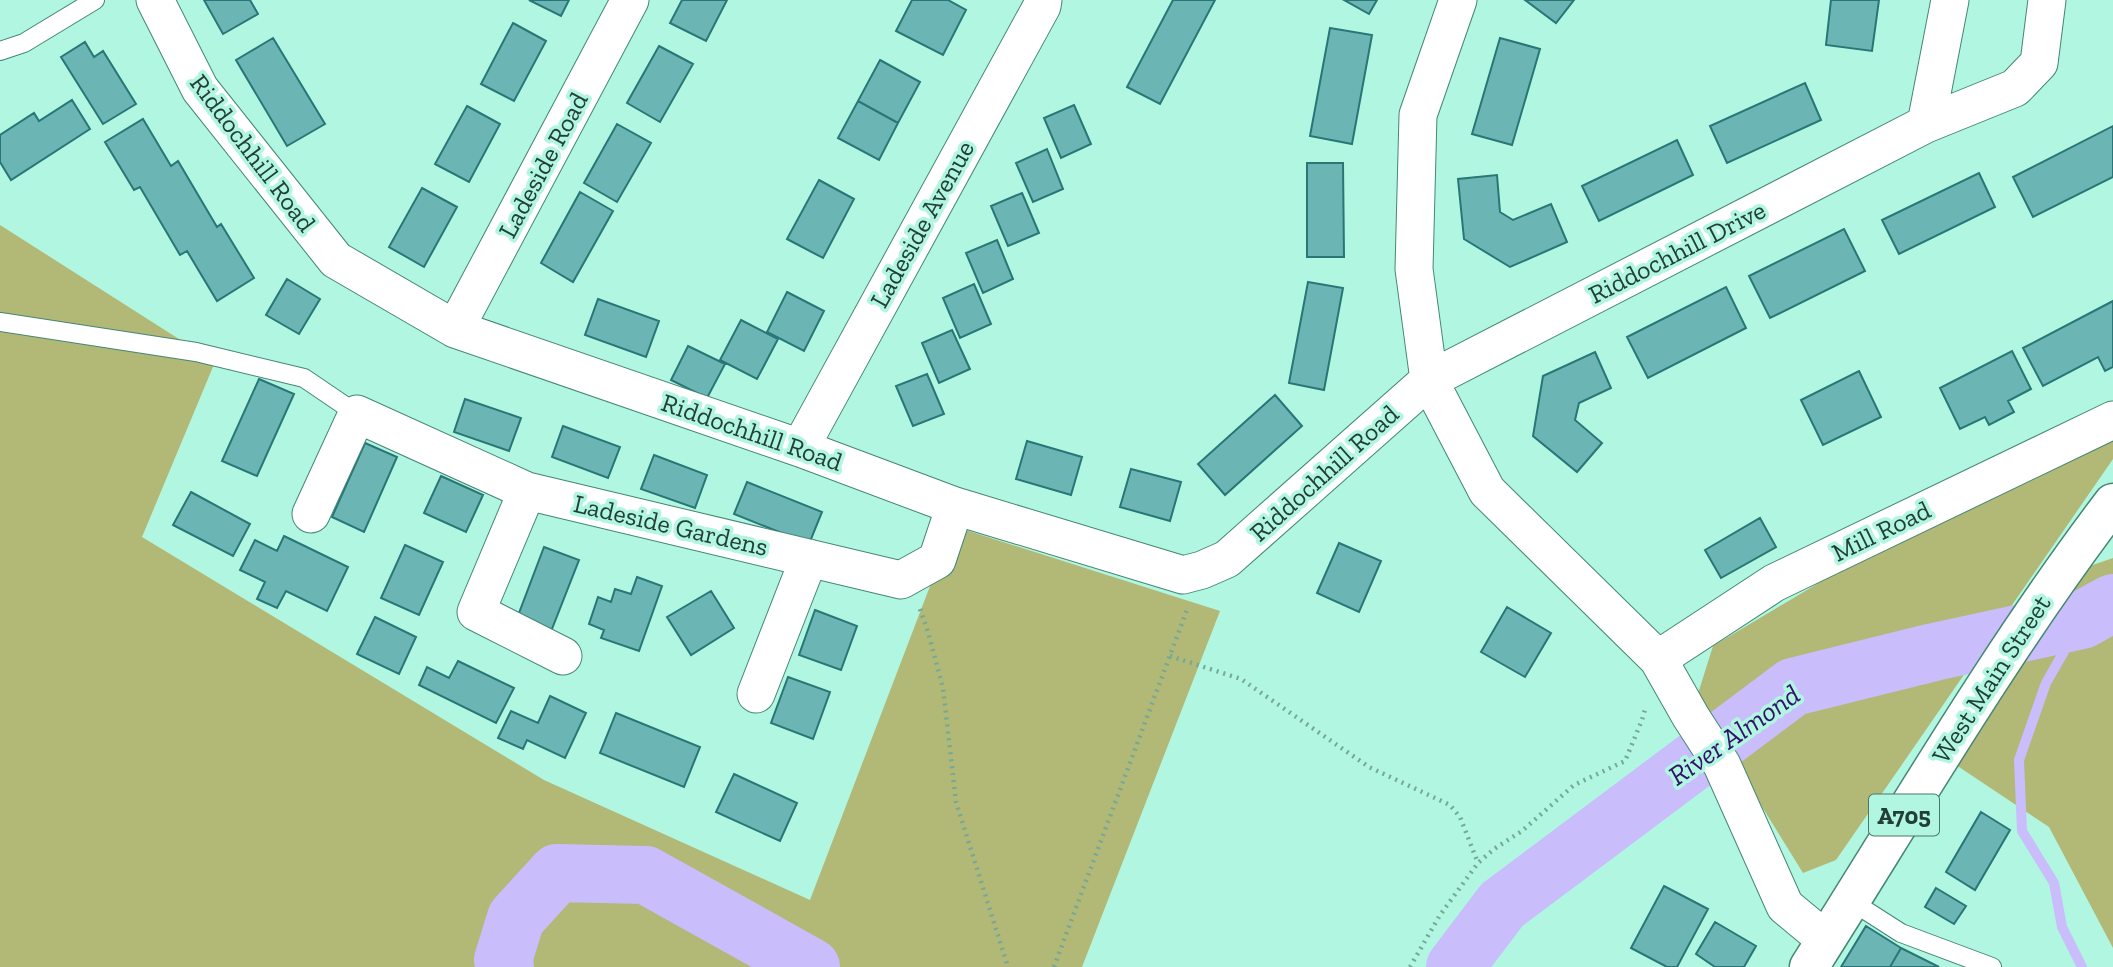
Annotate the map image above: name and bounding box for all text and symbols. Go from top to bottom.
street label: Riddochhill Road [183,68,323,238]
street label: Ladeside Road [491,87,595,243]
street label: Ladeside Avenue [863,135,981,313]
street label: Riddochhill Drive [1583,194,1771,310]
street label: Riddochhill Road [657,386,847,478]
street label: Riddochhill Road [1243,398,1405,548]
street label: Ladeside Gardens [571,487,771,563]
street label: Mill Road [1826,493,1936,569]
street label: West Main Street [1925,589,2057,769]
water label: River Almond [1662,678,1806,792]
road number: A705 [1869,794,1939,836]

